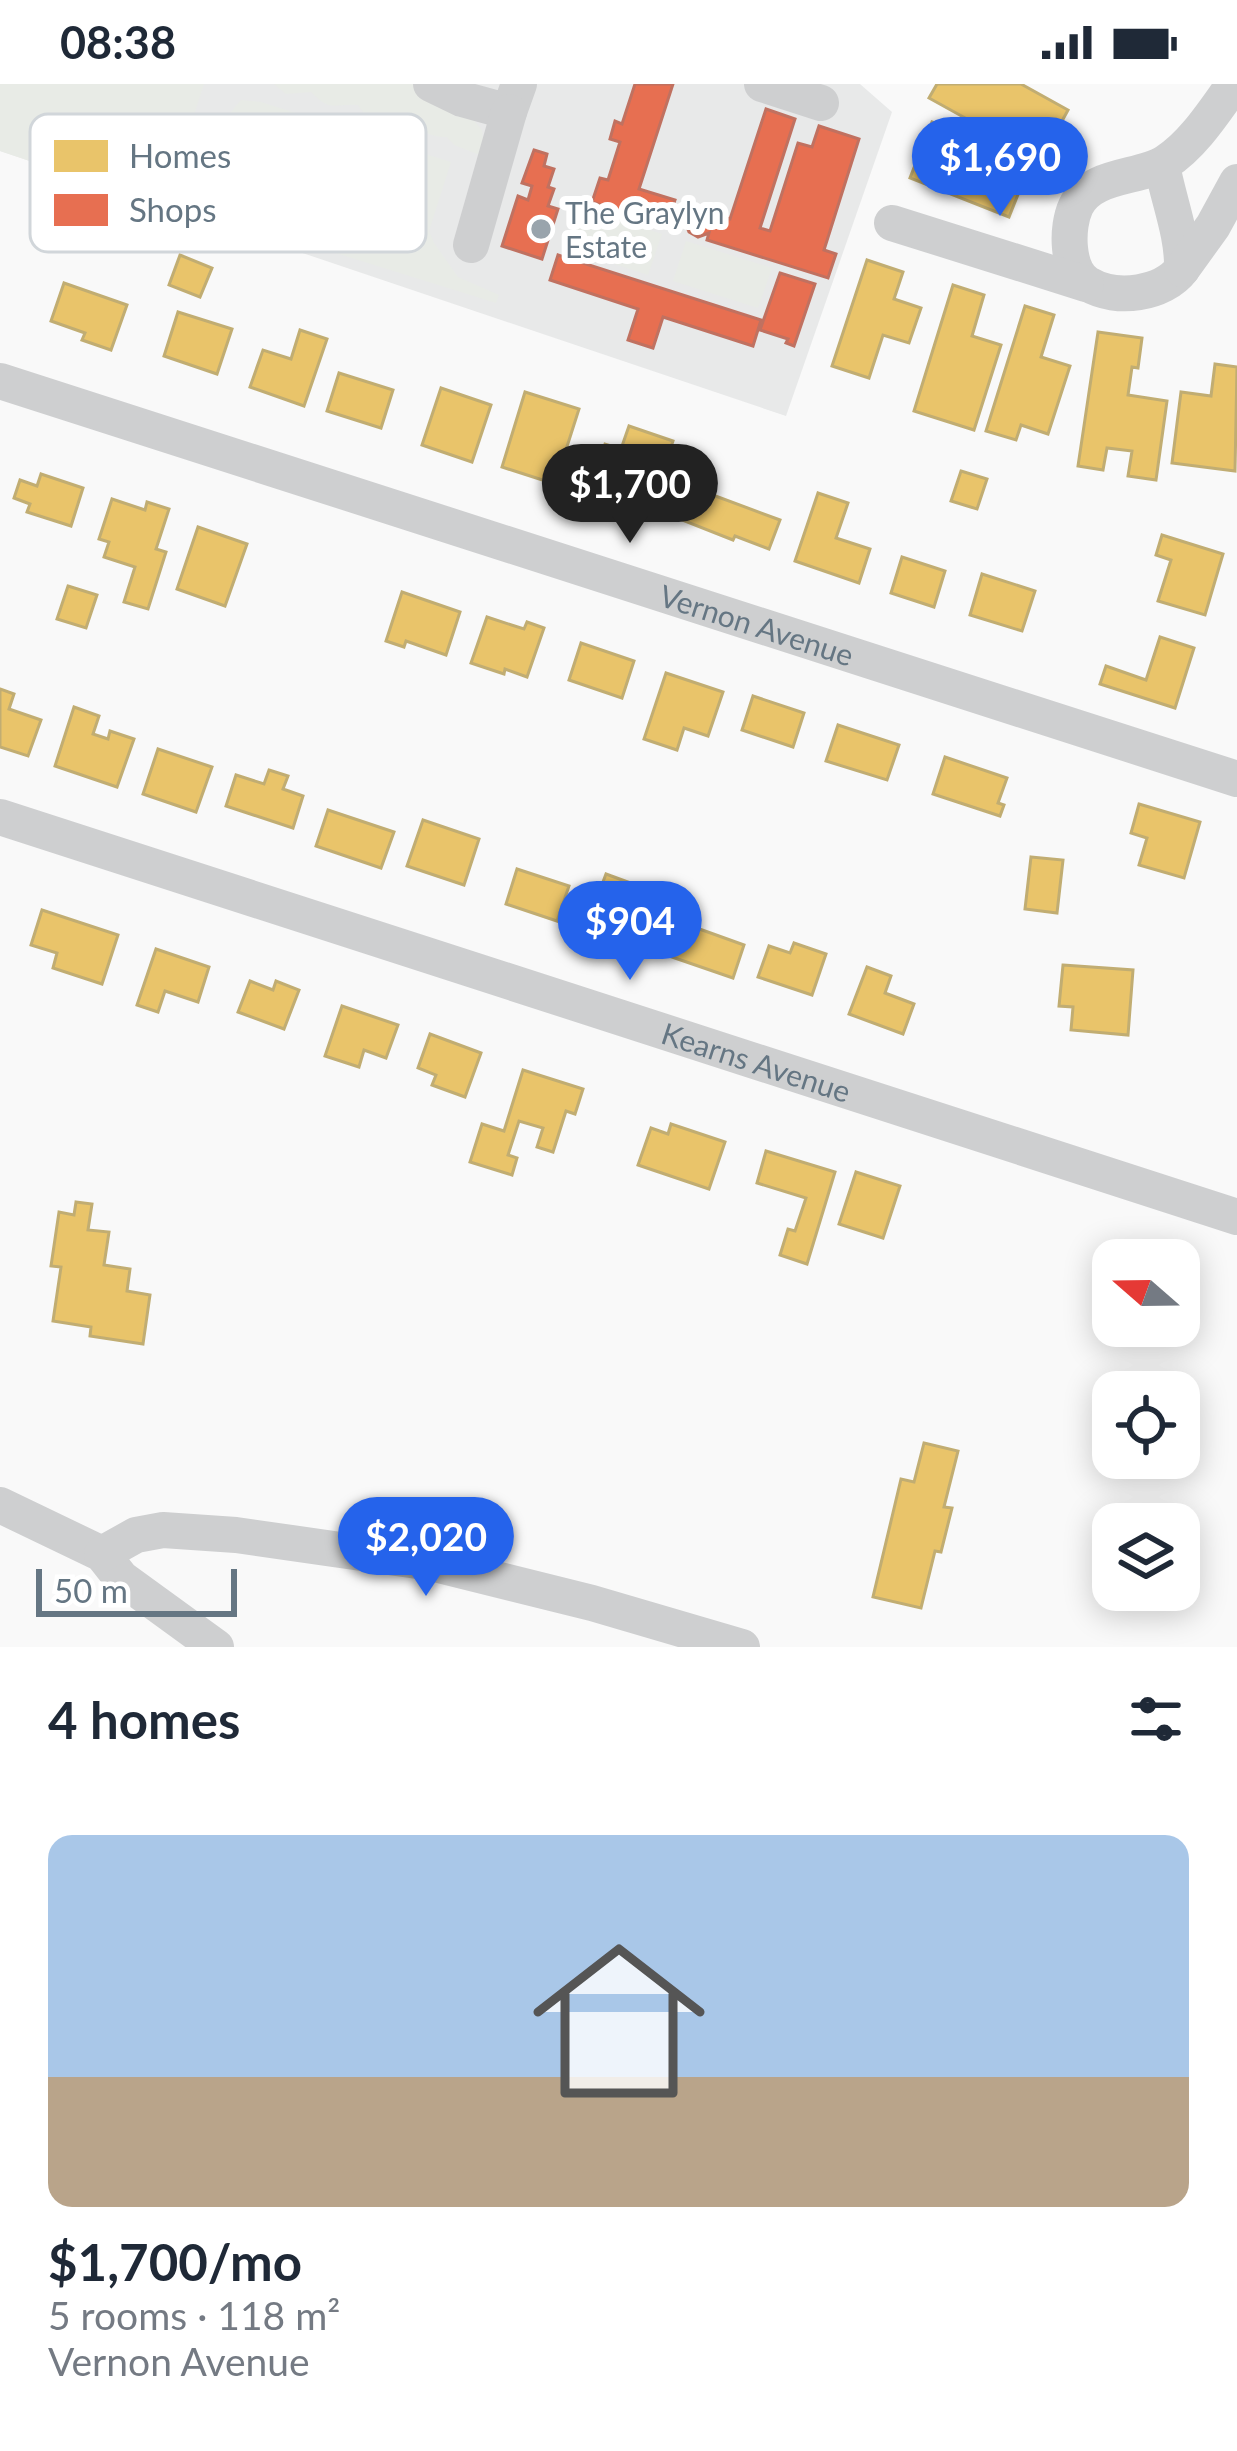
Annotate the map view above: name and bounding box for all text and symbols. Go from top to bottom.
text: 08:38 [60,15,176,69]
legend [30,114,426,252]
pin: $1,690 [902,117,1098,219]
text: $1,690 [939,133,1061,179]
text: Homes [129,135,231,175]
text: Shops [129,189,217,229]
place label: The Graylyn Estate [565,194,724,264]
marker: The Graylyn Estate [528,216,554,242]
pin: $1,700 [532,444,728,546]
text: $1,700 [569,460,691,506]
street label: Vernon Avenue [655,577,858,672]
pin: $904 [559,881,701,983]
text: $904 [585,897,675,943]
street label: Kearns Avenue [658,1014,855,1109]
north arrow [1092,1239,1200,1347]
map controls [1092,1239,1200,1611]
button: locate [1092,1371,1200,1479]
pin: $2,020 [328,1497,524,1599]
button: layers [1092,1503,1200,1611]
text: $2,020 [365,1513,487,1559]
scale bar [36,1563,237,1616]
text: 50 m [54,1570,128,1610]
icon: filters [1123,1686,1189,1752]
text: 4 homes [48,1689,240,1750]
icon: home [511,1913,727,2129]
text: $1,700/mo [48,2231,302,2292]
text: 5 rooms · 118 m² [48,2292,340,2338]
text: Vernon Avenue [48,2338,310,2384]

